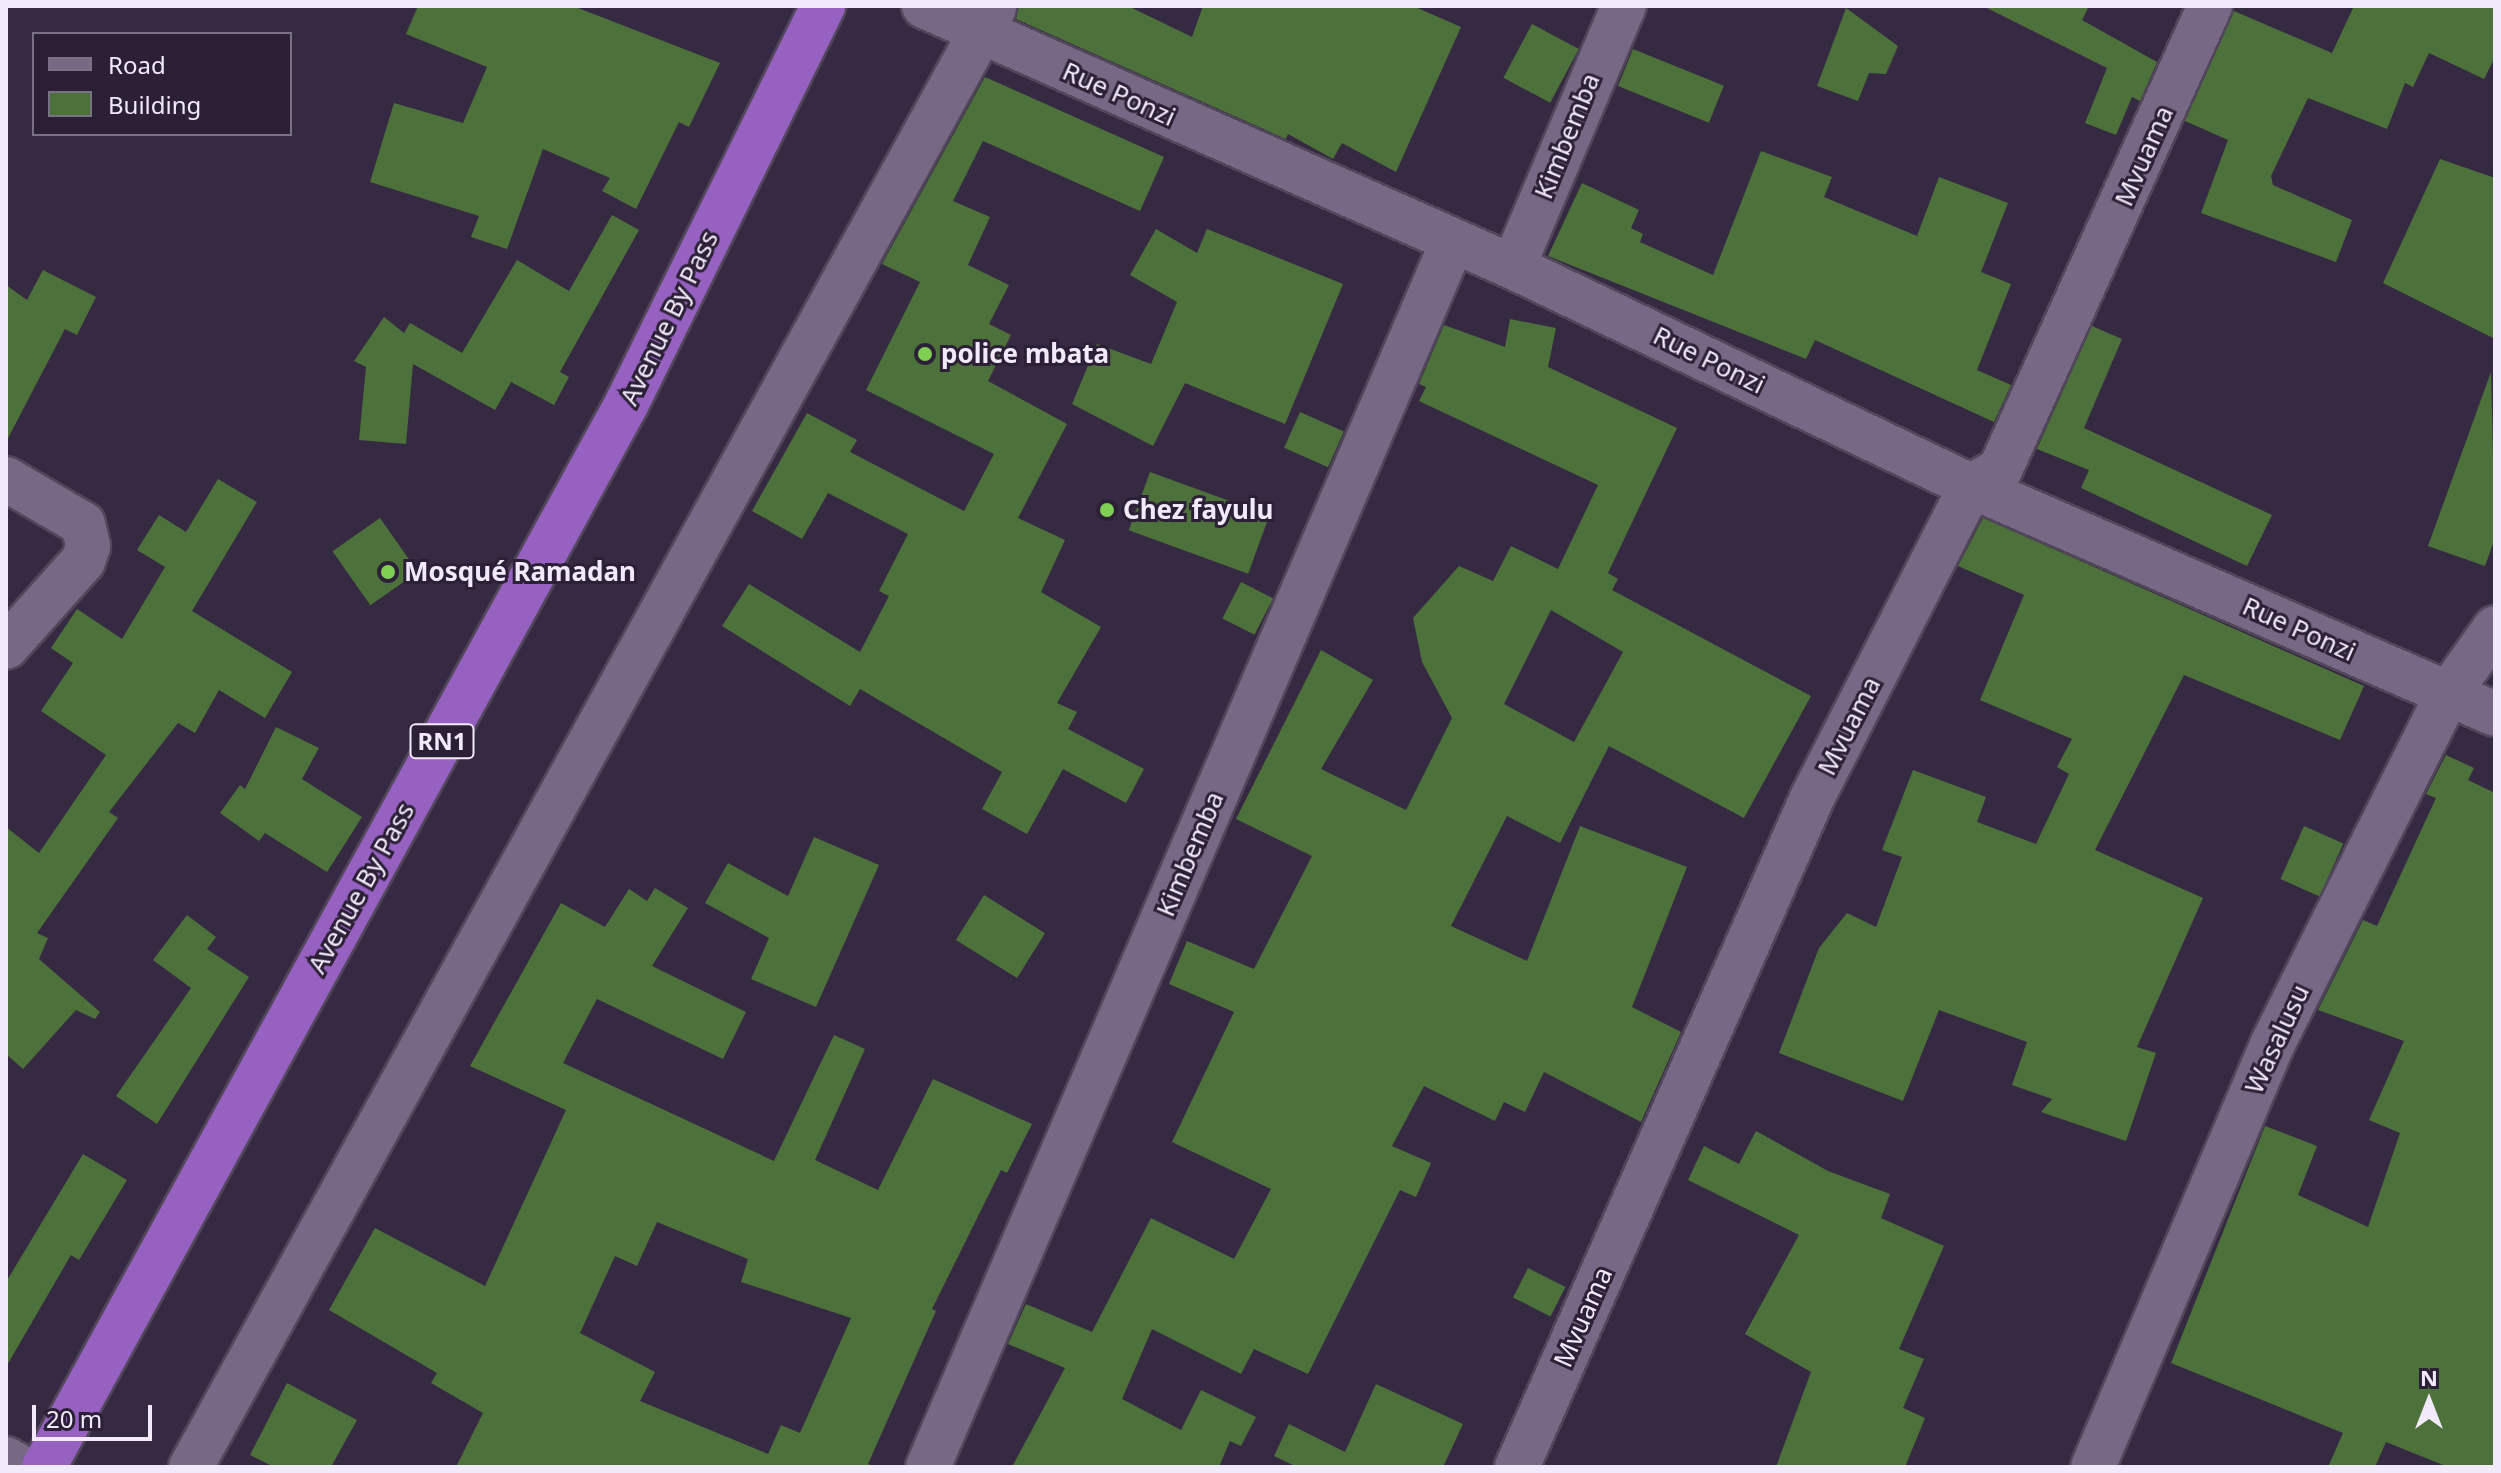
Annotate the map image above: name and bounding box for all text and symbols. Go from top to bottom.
legend [32,32,292,136]
text: Road [108,48,166,81]
street label: Rue Ponzi [1058,55,1180,133]
street label: Kimbemba [1528,69,1606,203]
text: Building [108,88,201,121]
street label: Mvuama [2108,101,2180,211]
street label: Avenue By Pass [613,226,725,410]
street label: Rue Ponzi [1648,320,1770,400]
place label: police mbata [941,338,1109,370]
marker: police mbata [916,345,934,363]
place label: Chez fayulu [1123,494,1273,526]
marker: Chez fayulu [1098,501,1116,519]
place label: Mosqué Ramadan [404,556,636,588]
marker: Mosqué Ramadan [379,563,397,581]
street label: Rue Ponzi [2238,590,2360,668]
street label: Mvuama [1811,672,1887,780]
road number: RN1 [408,721,476,761]
street label: Kimbemba [1150,787,1230,921]
street label: Avenue By Pass [301,797,421,979]
street label: Wasalusu [2238,980,2316,1098]
street label: Mvuama [1547,1262,1619,1372]
north arrow [2389,1361,2469,1441]
text: N [2420,1362,2438,1392]
scale bar [36,1389,156,1439]
text: 20 m [46,1402,102,1435]

